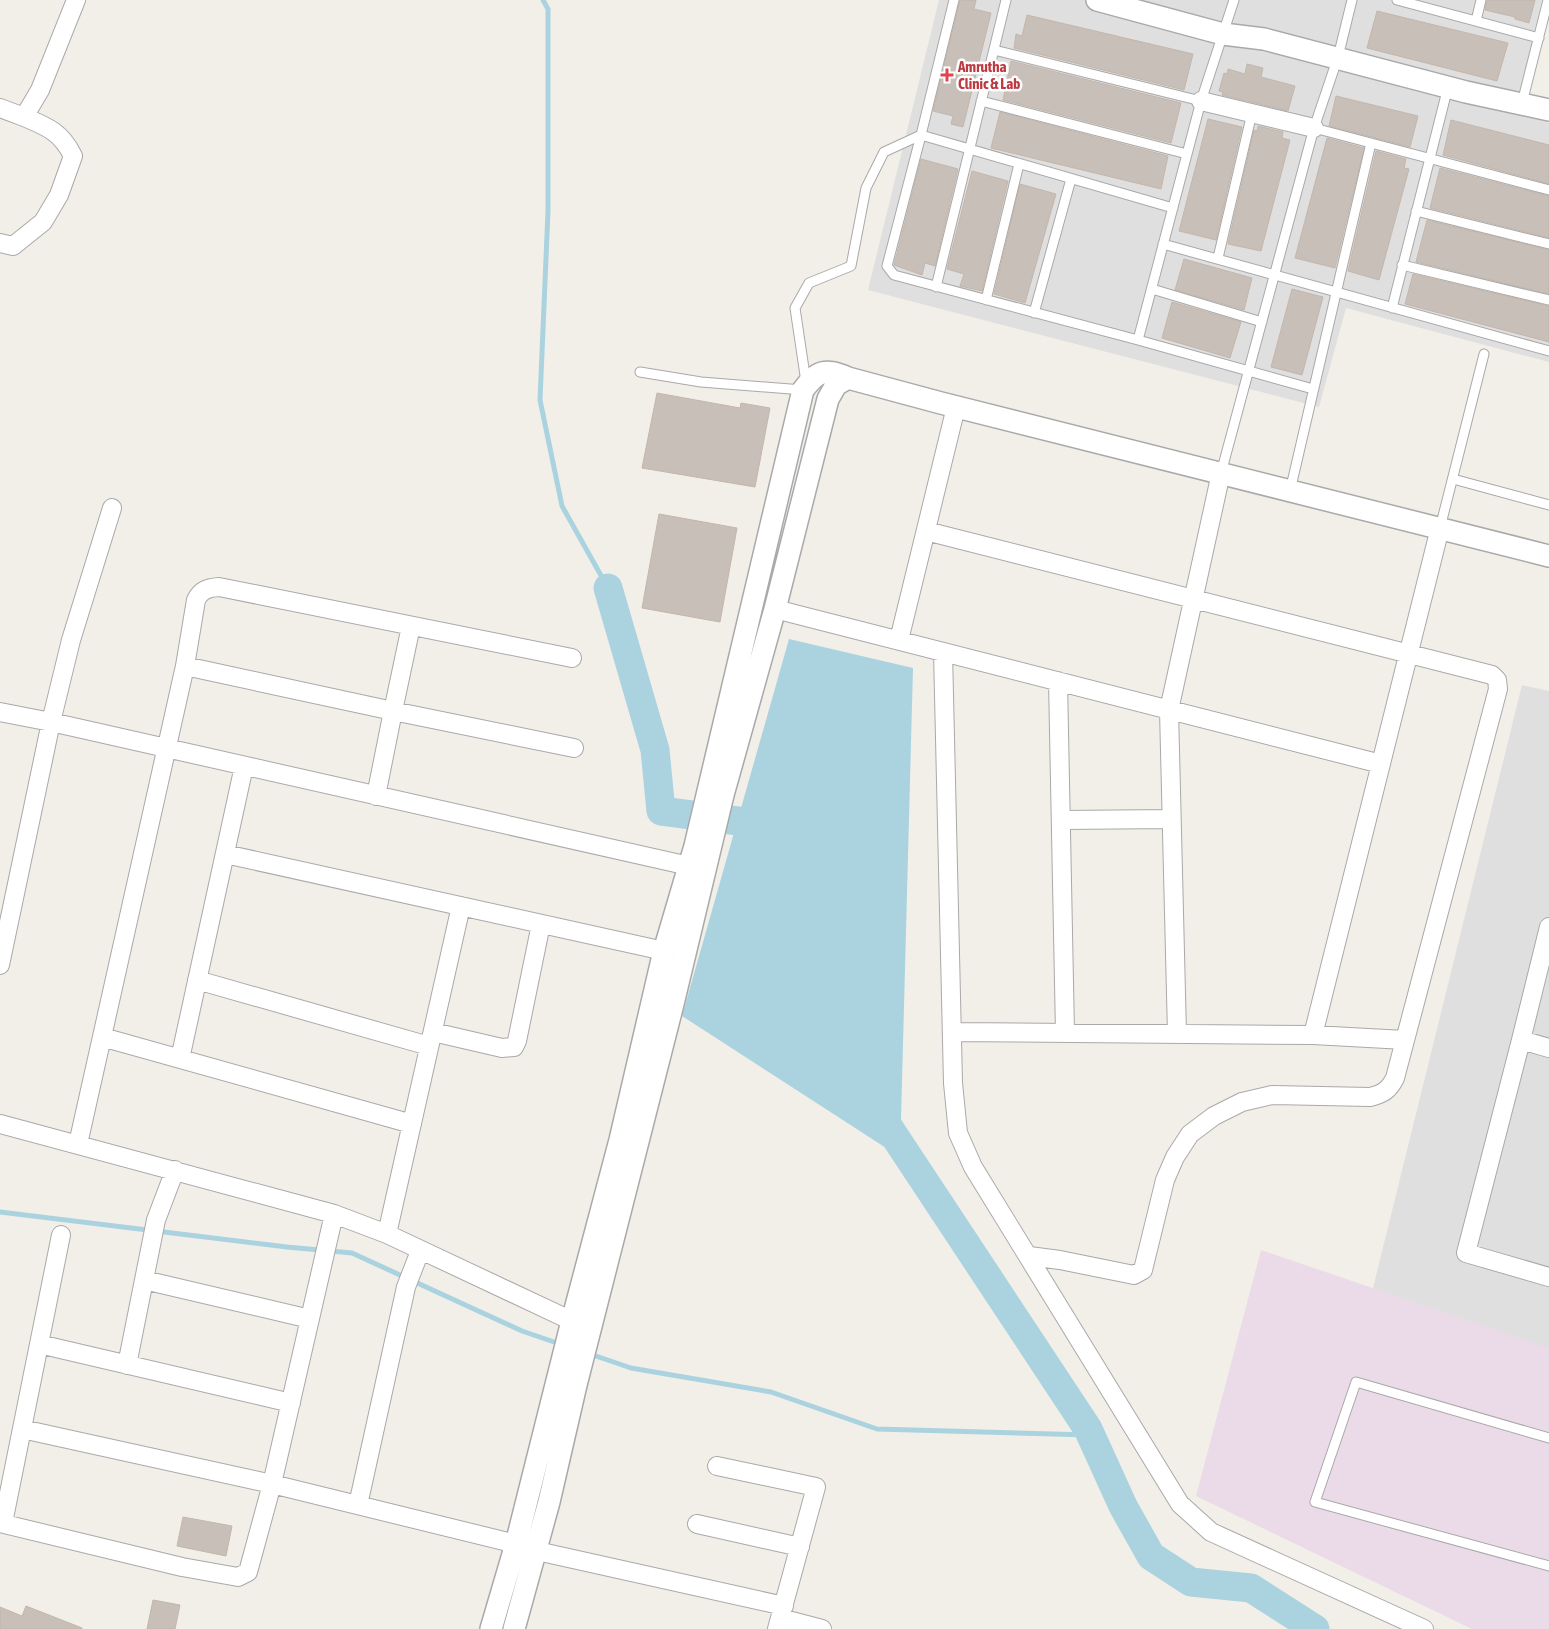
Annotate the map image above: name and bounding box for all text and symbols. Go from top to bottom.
place label: Amrutha Clinic & Lab [957,58,1020,92]
marker: Amrutha Clinic & Lab [940,68,954,82]

